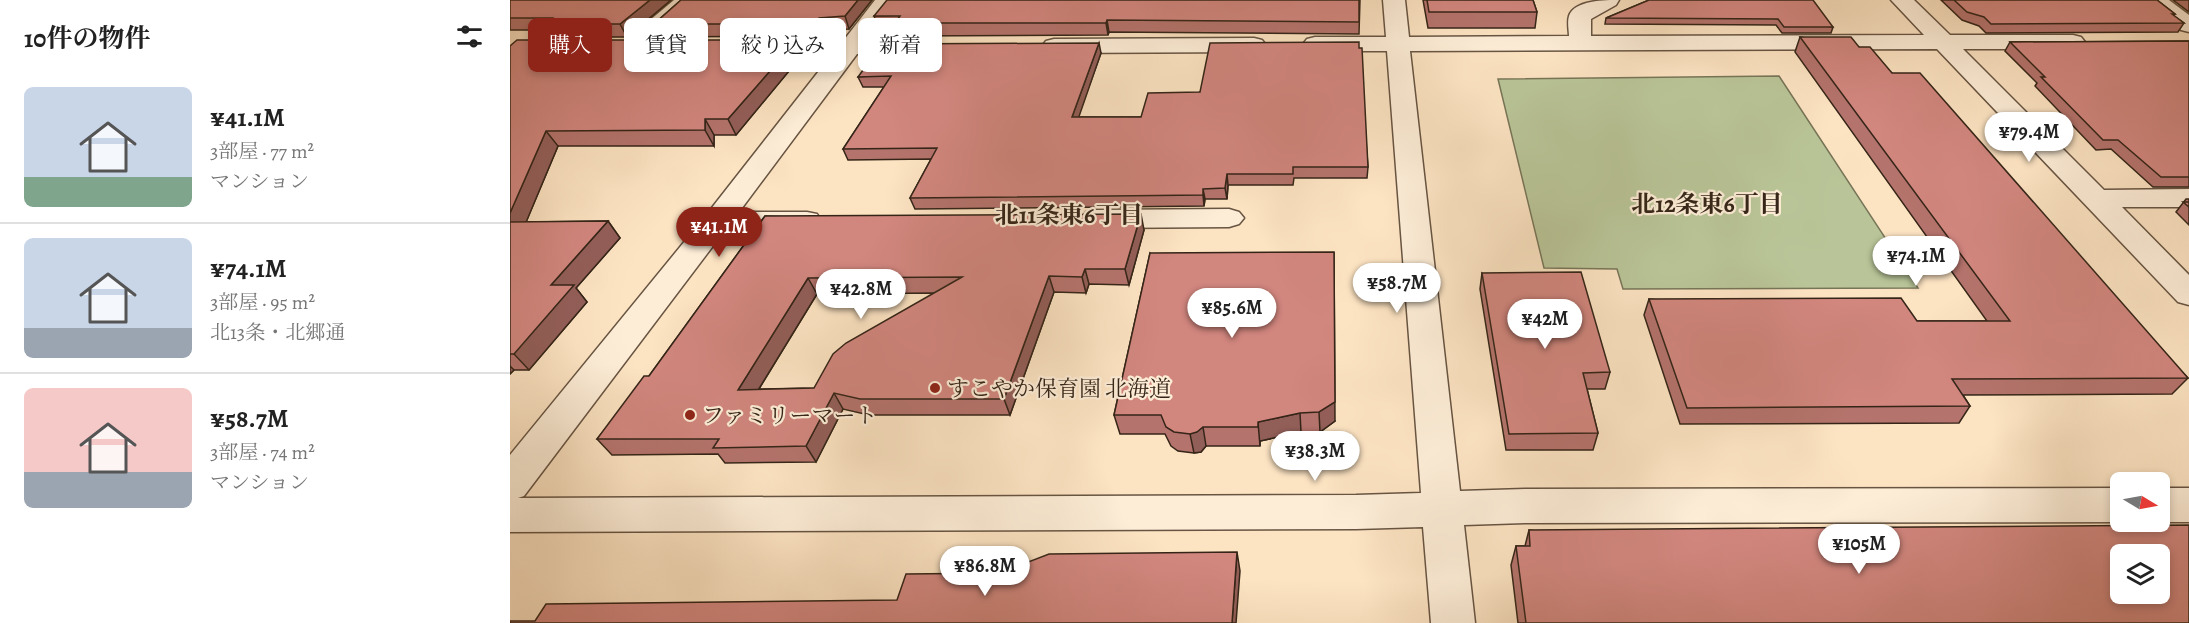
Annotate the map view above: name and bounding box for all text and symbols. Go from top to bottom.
chip: 購入 [528,18,612,72]
chip: 賃貸 [624,18,708,72]
chip: 絞り込み [720,18,846,72]
chip: 新着 [858,18,942,72]
icon: filters [453,20,486,53]
text: 10件の物件 [24,21,150,56]
text: ¥41.1M [210,100,285,135]
icon: home [72,111,144,183]
pin: ¥79.4M [1980,112,2078,163]
text: ¥79.4M [1999,118,2060,145]
text: 3部屋 · 77 m² [210,138,314,165]
text: マンション [210,168,309,195]
district label: 北12条東6丁目 [1631,188,1783,220]
district label: 北11条東6丁目 [995,199,1143,231]
pin: ¥41.1M [670,207,768,258]
text: ¥41.1M [690,213,748,240]
pin: ¥74.1M [1867,236,1965,287]
text: ¥74.1M [1887,242,1945,269]
text: ¥74.1M [210,251,287,286]
icon: home [72,262,144,334]
pin: ¥58.7M [1348,263,1446,314]
pin: ¥42.8M [812,269,910,320]
text: ¥58.7M [1367,269,1427,296]
text: ¥42.8M [830,275,892,302]
pin: ¥85.6M [1183,288,1281,339]
text: 3部屋 · 95 m² [210,289,315,316]
text: ¥85.6M [1201,294,1263,321]
pin: ¥42M [1509,299,1581,350]
text: ¥42M [1521,305,1569,332]
text: 北13条・北郷通 [210,319,345,346]
place label: すこやか保育園 北海道 [947,374,1171,404]
marker: すこやか保育園 北海道 [928,381,942,395]
text: ¥58.7M [210,401,289,436]
place label: ファミリーマート [702,401,878,431]
marker: ファミリーマート [683,408,697,422]
icon: home [72,412,144,484]
pin: ¥38.3M [1266,431,1364,482]
text: ¥38.3M [1285,437,1345,464]
text: 3部屋 · 74 m² [210,439,315,466]
text: マンション [210,469,309,496]
north arrow [2110,472,2170,532]
map controls [2110,472,2170,604]
pin: ¥105M [1817,524,1901,575]
text: ¥105M [1832,530,1886,557]
button: layers [2110,544,2170,604]
pin: ¥86.8M [936,546,1034,597]
text: ¥86.8M [954,552,1016,579]

